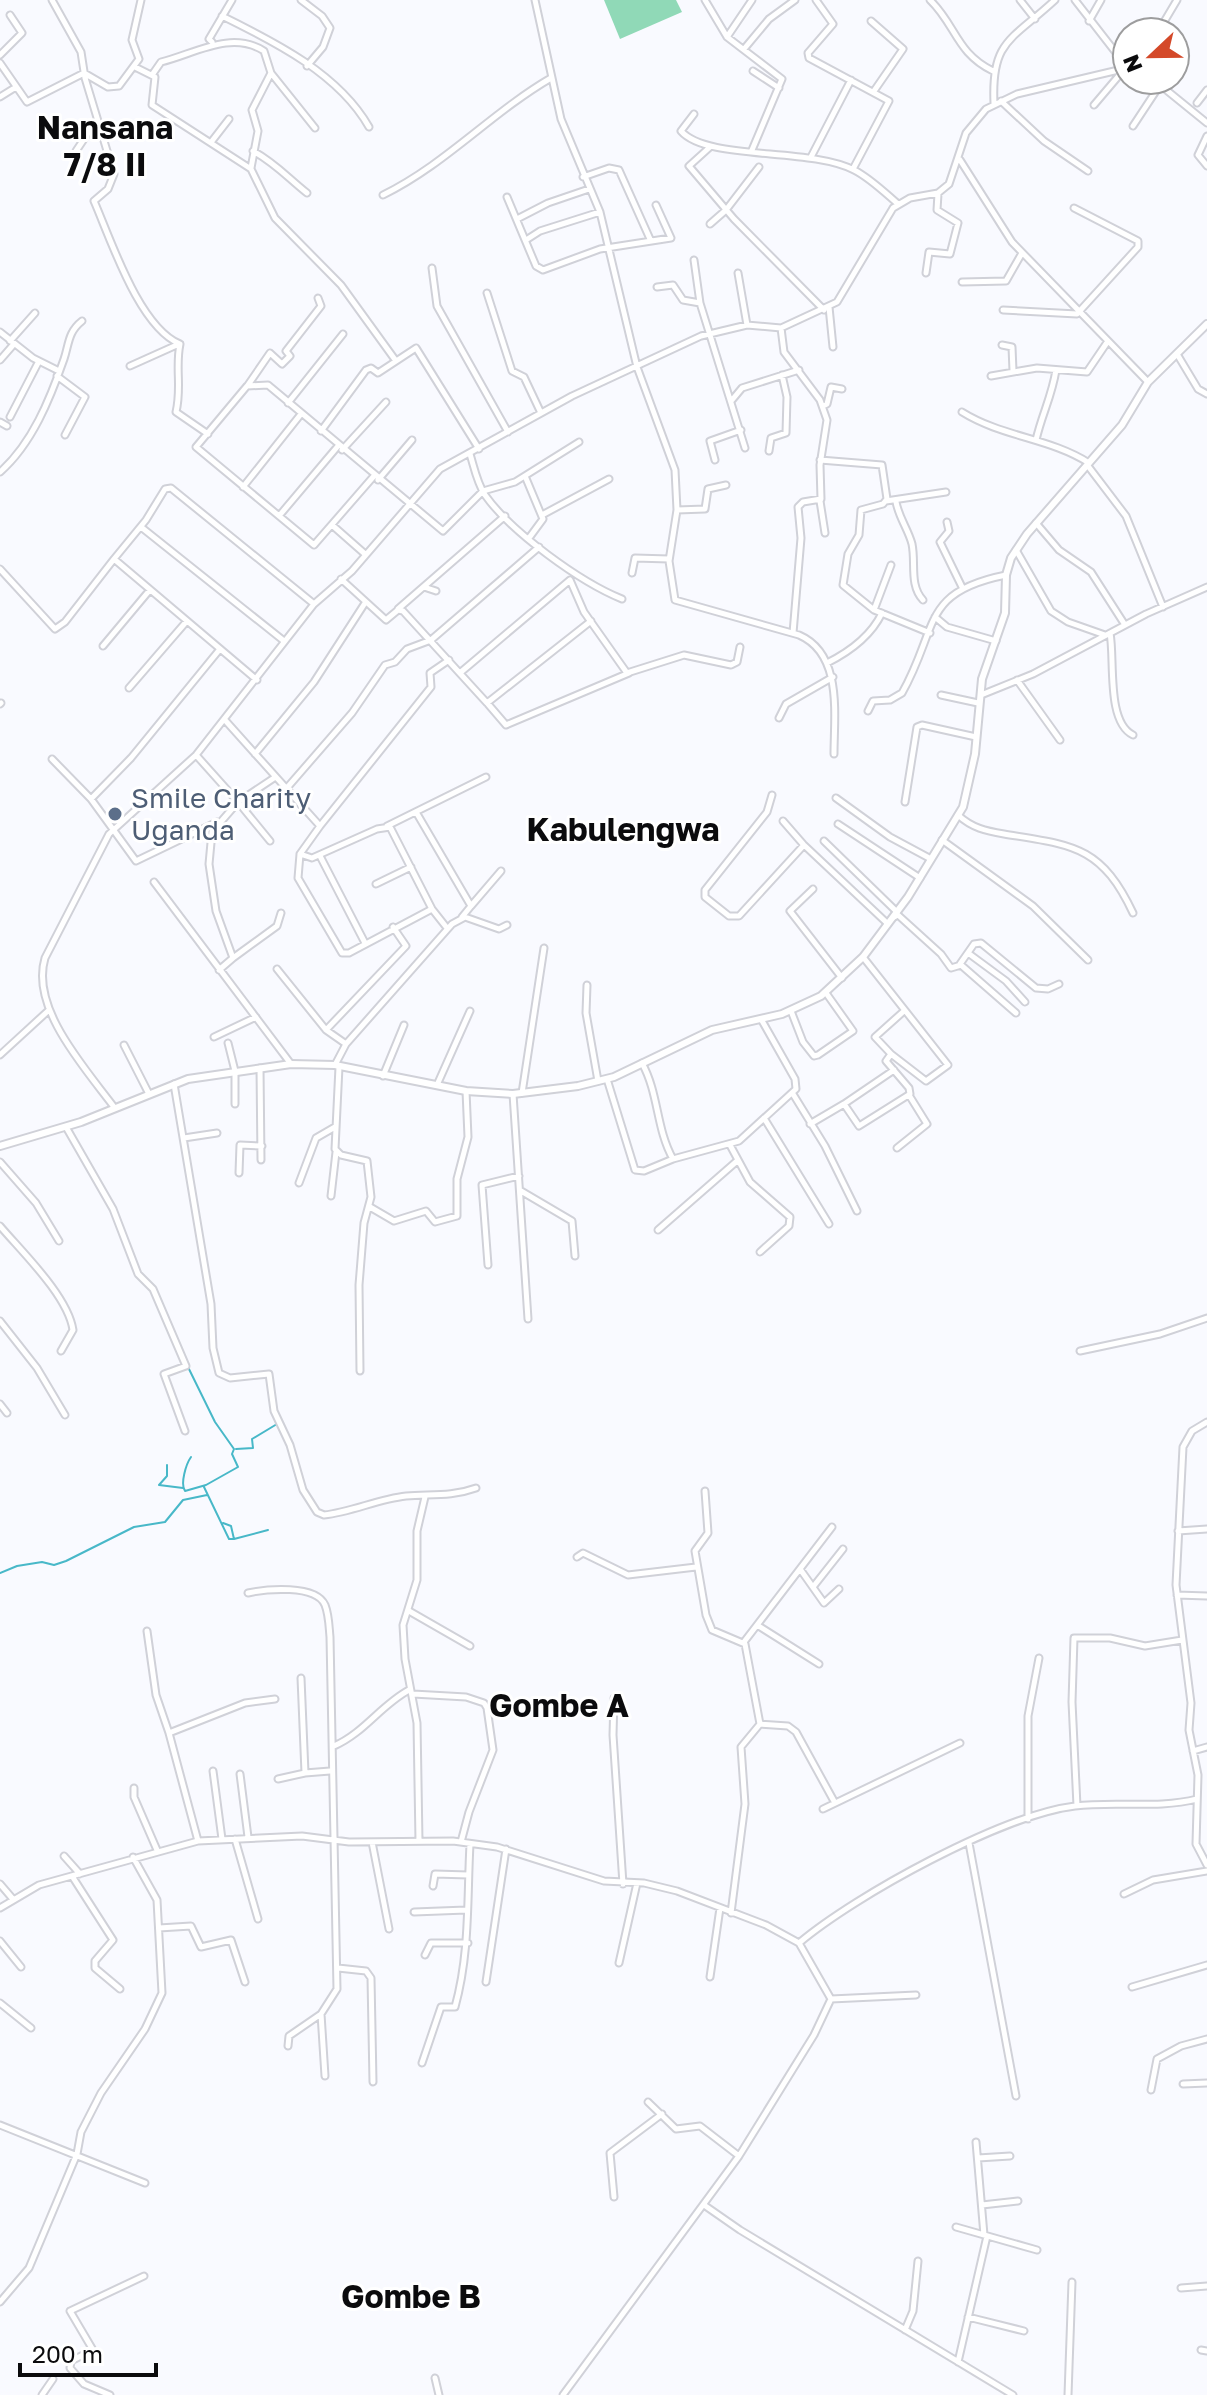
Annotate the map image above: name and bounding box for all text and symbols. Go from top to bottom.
north arrow [1111,16,1191,96]
text: N [1116,51,1148,76]
district label: Nansana 7/8 II [37,108,173,183]
place label: Smile Charity Uganda [131,781,311,846]
marker: Smile Charity Uganda [106,805,124,823]
district label: Kabulengwa [527,810,719,848]
district label: Gombe A [489,1686,629,1724]
district label: Gombe B [341,2277,481,2315]
scale bar [20,2327,156,2377]
text: 200 m [32,2339,103,2368]

